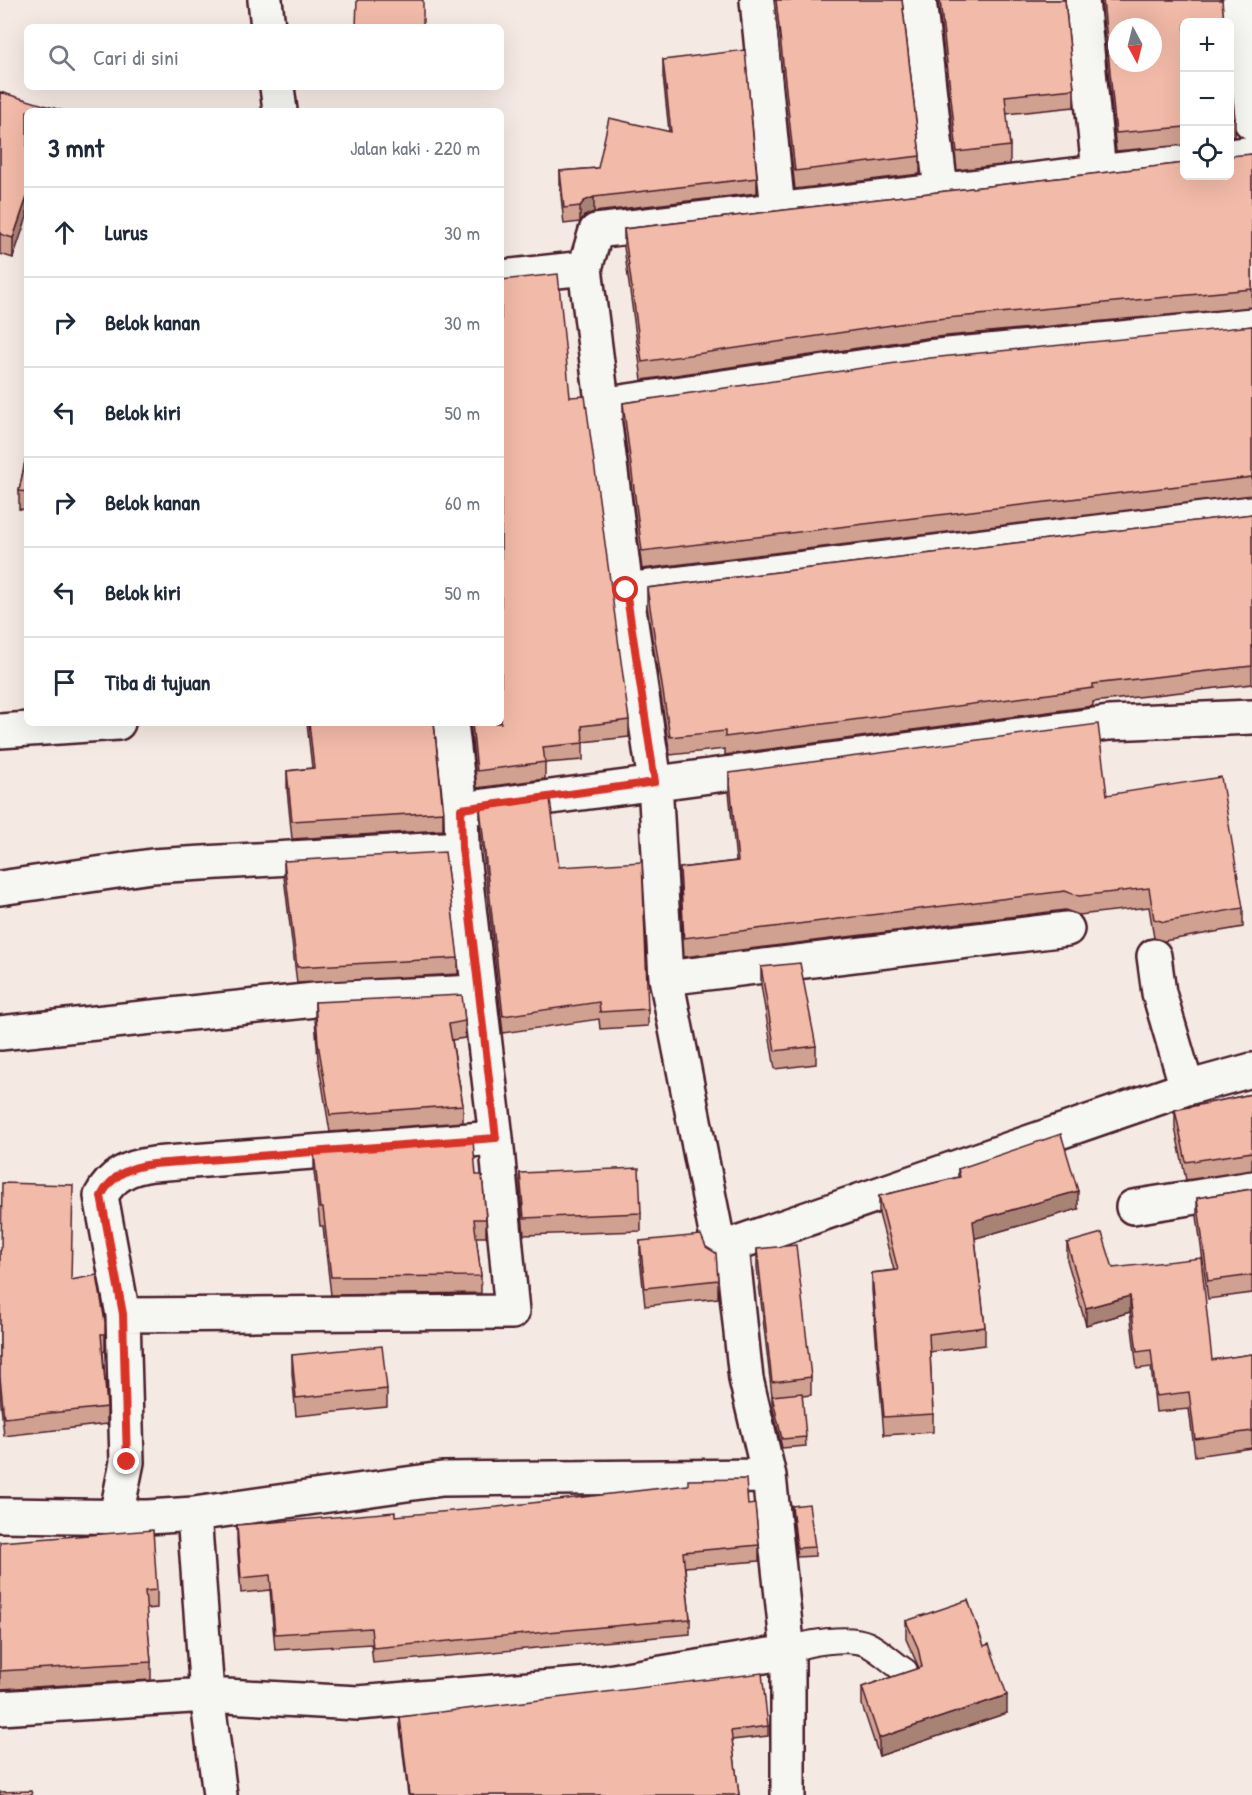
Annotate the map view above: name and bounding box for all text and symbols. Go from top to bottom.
north arrow [1108,18,1162,72]
map controls [1180,18,1234,180]
button: + [1180,18,1234,72]
search box [24,24,504,90]
icon: search [45,41,78,74]
text: Cari di sini [93,42,179,72]
button: − [1180,72,1234,126]
button: locate [1180,126,1234,180]
text: 3 mnt [48,130,104,165]
text: Jalan kaki · 220 m [350,134,480,161]
icon: ahead [48,216,81,249]
text: Lurus [105,217,148,247]
text: 30 m [444,219,480,246]
icon: right [48,306,81,339]
text: Belok kanan [105,307,200,337]
text: 30 m [444,309,480,336]
icon: left [48,396,81,429]
text: Belok kiri [105,397,181,427]
text: 50 m [444,399,480,426]
icon: right [48,486,81,519]
text: Belok kanan [105,487,200,517]
text: 60 m [445,489,480,516]
icon: left [48,576,81,609]
route start [612,576,638,602]
text: Belok kiri [105,577,181,607]
text: 50 m [444,579,480,606]
icon: arrive [48,666,81,699]
text: Tiba di tujuan [105,667,210,697]
route end [113,1448,139,1474]

